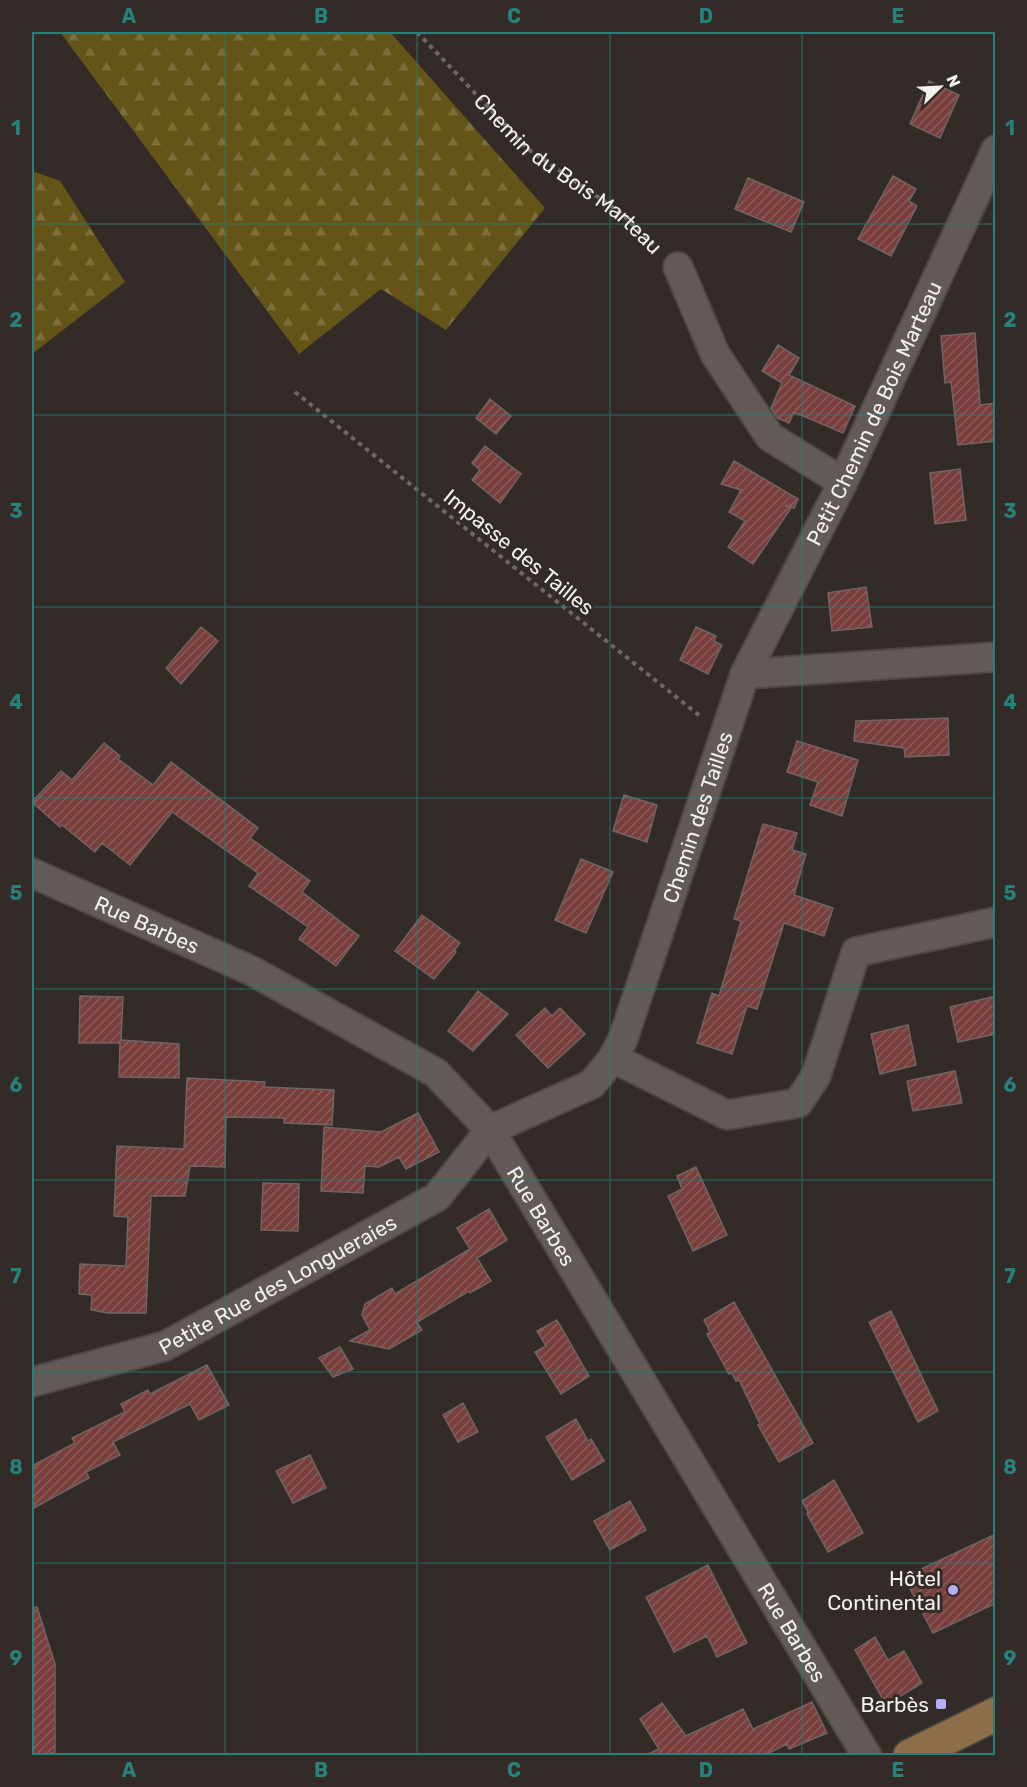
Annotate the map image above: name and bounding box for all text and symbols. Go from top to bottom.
text: A [122,4,137,28]
text: B [314,4,328,28]
text: C [507,4,521,28]
text: D [699,4,713,28]
text: E [892,4,904,28]
north arrow [910,57,970,117]
text: N [942,72,964,90]
street label: Chemin du Bois Marteau [469,88,668,259]
text: 1 [11,116,21,140]
text: 1 [1005,116,1015,140]
street label: Petit Chemin de Bois Marteau [800,277,946,549]
text: 2 [10,308,23,332]
text: 2 [1004,308,1017,332]
street label: Impasse des Tailles [439,484,599,620]
text: 3 [9,499,23,523]
text: 3 [1003,499,1017,523]
text: 4 [9,690,23,714]
text: 4 [1003,690,1017,714]
street label: Chemin des Tailles [657,728,737,906]
text: 5 [10,881,23,905]
text: 5 [1004,881,1017,905]
street label: Rue Barbes [91,890,203,958]
text: 6 [9,1073,23,1097]
text: 6 [1003,1073,1017,1097]
street label: Rue Barbes [502,1161,581,1270]
street label: Petite Rue des Longueraies [154,1209,401,1360]
text: 7 [10,1264,22,1288]
text: 7 [1004,1264,1016,1288]
text: 8 [9,1455,23,1479]
text: 8 [1003,1455,1017,1479]
place label: Hôtel Continental [827,1566,941,1615]
street label: Rue Barbes [753,1578,832,1687]
marker: Hôtel Continental [946,1583,960,1597]
text: 9 [10,1646,23,1670]
text: 9 [1004,1646,1017,1670]
place label: Barbès [860,1692,929,1717]
marker: Barbès [934,1697,948,1711]
text: A [122,1758,137,1782]
text: B [314,1758,328,1782]
text: C [507,1758,521,1782]
text: D [699,1758,713,1782]
text: E [892,1758,904,1782]

